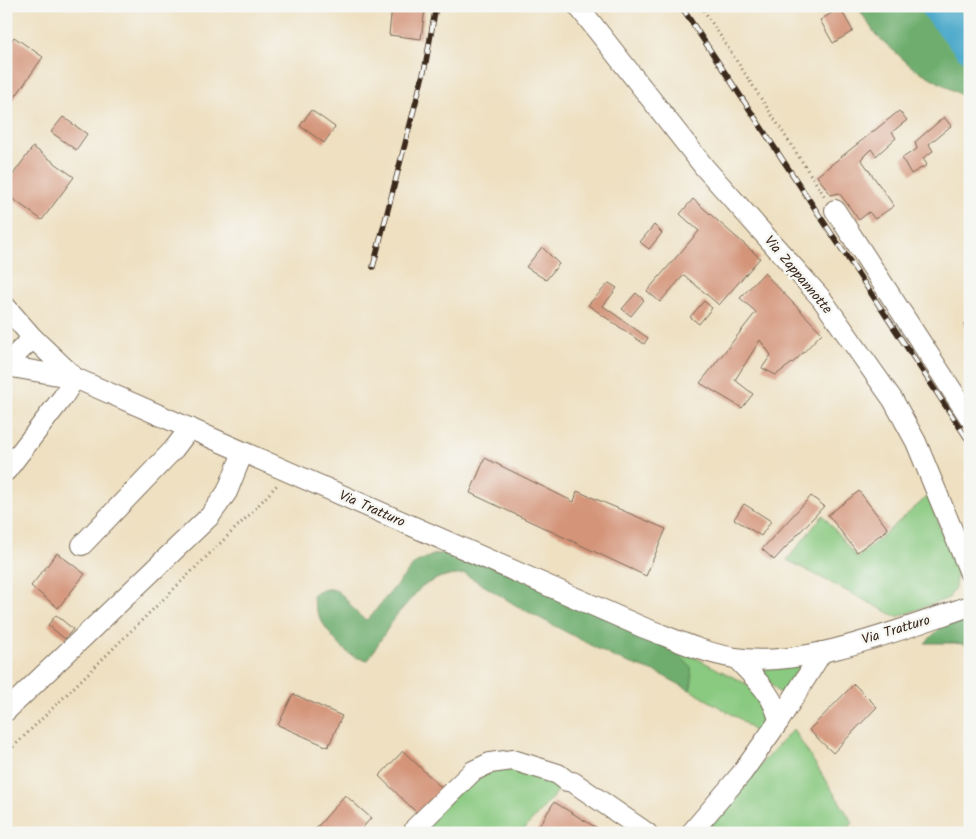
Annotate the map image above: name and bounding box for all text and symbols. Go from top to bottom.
street label: Via Zappannotte [759,231,838,320]
street label: Via Tratturo [335,485,409,533]
street label: Via Tratturo [859,609,933,651]

